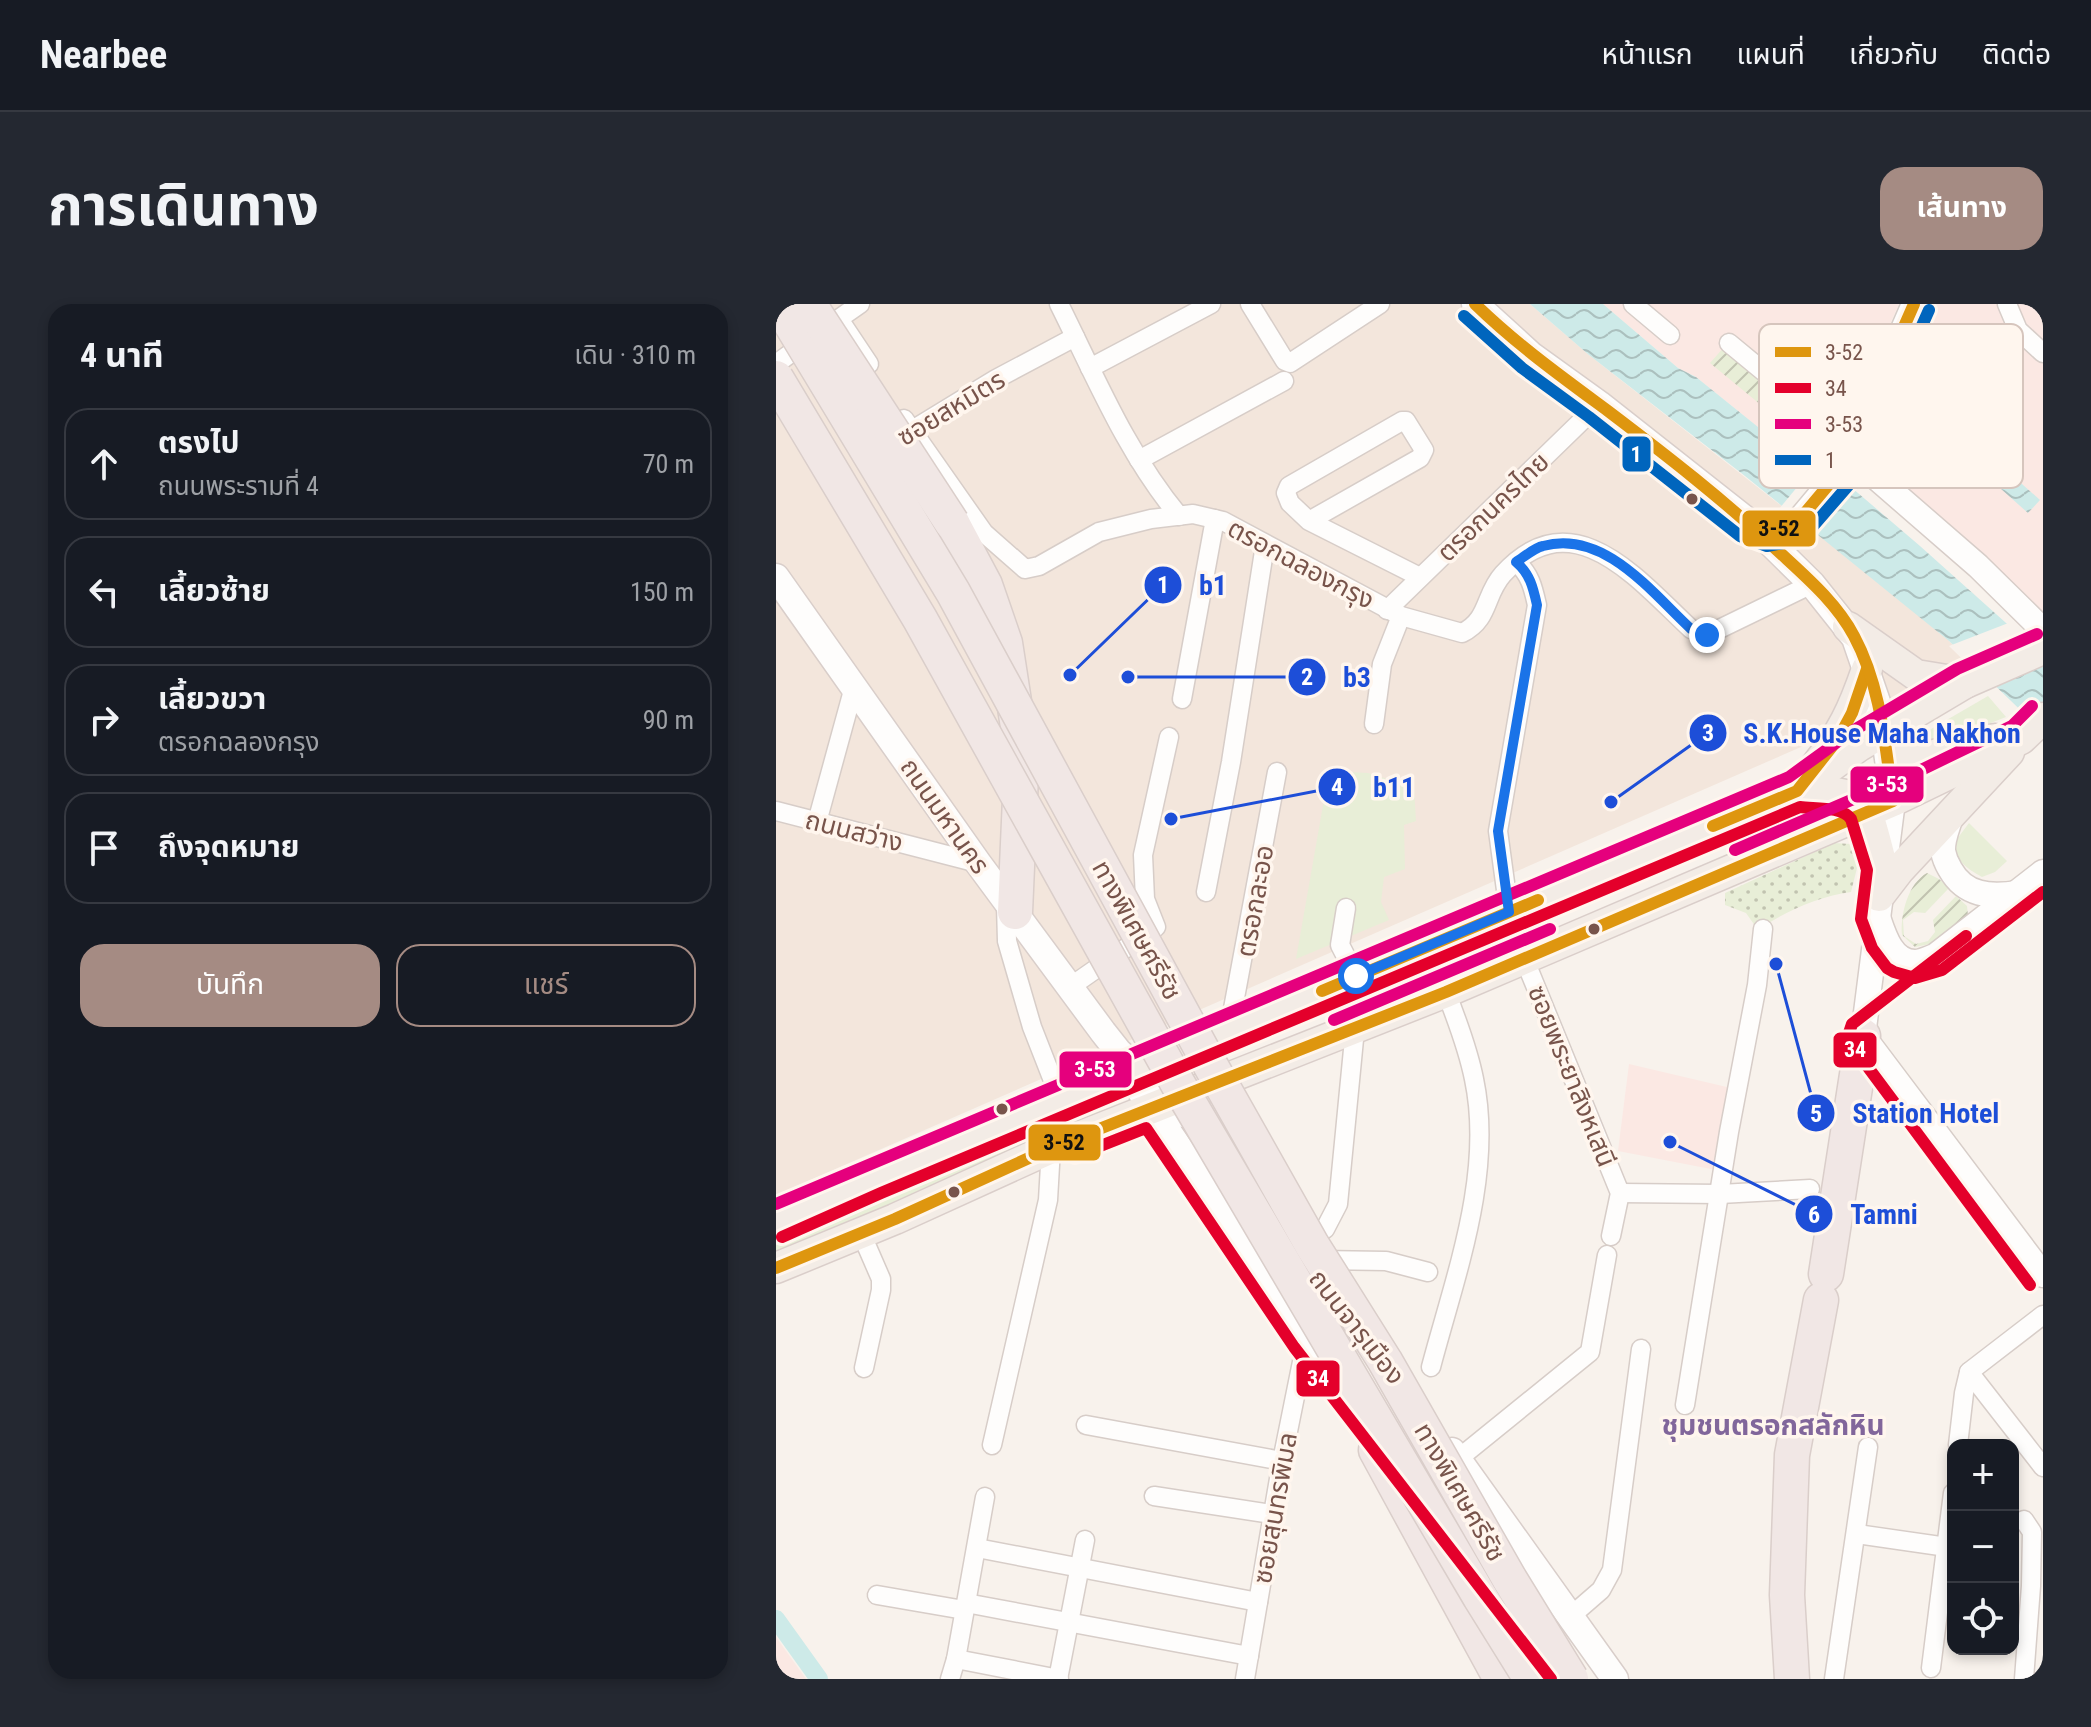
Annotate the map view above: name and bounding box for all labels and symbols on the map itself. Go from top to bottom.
legend [1759,324,2023,488]
text: 3-52 [1825,340,1863,365]
street label: ซอยสหมิตร [892,364,1010,452]
text: 34 [1825,376,1847,401]
text: 3-53 [1825,412,1863,437]
line badge: 1 [1621,435,1652,473]
text: 1 [1630,442,1642,467]
street label: ตรอกนครไทย [1431,446,1555,568]
text: 1 [1825,448,1836,473]
unlabelled marker [1684,491,1700,507]
line badge: 3-52 [1741,509,1817,548]
street label: ตรอกฉลองกรุง [1222,513,1379,616]
text: 3-52 [1758,516,1800,541]
callout: b1 [1143,559,1243,611]
text: b1 [1199,569,1227,602]
text: 1 [1157,571,1169,599]
route end [1689,617,1725,653]
callout: b3 [1287,651,1387,703]
text: b3 [1343,661,1371,694]
text: 2 [1301,663,1313,691]
callout: S.K.House Maha Nakhon [1688,707,2037,759]
text: S.K.House Maha Nakhon [1743,717,2021,750]
text: 3 [1702,719,1714,747]
street label: ถนนมหานคร [894,753,996,879]
callout: b11 [1317,761,1431,813]
line badge: 3-53 [1849,765,1925,804]
text: b11 [1373,771,1415,804]
text: 3-53 [1866,772,1908,797]
text: 4 [1331,773,1343,801]
street label: ถนนสว่าง [802,804,906,858]
street label: ตรอกละออ [1230,843,1280,959]
street label: ทางพิเศษศรีรัช [1086,855,1188,1005]
unlabelled marker [1586,921,1602,937]
route start [1338,958,1374,994]
street label: ซอยพระยาสิงหเสนี [1522,981,1622,1171]
line badge: 34 [1832,1031,1878,1069]
text: 34 [1844,1037,1866,1062]
line badge: 3-53 [1058,1050,1133,1089]
text: 3-53 [1074,1057,1116,1082]
callout: Station Hotel [1796,1087,2015,1139]
text: Station Hotel [1853,1097,1999,1130]
text: 5 [1810,1100,1822,1128]
unlabelled marker [994,1101,1010,1117]
line badge: 3-52 [1027,1123,1102,1162]
text: 3-52 [1043,1130,1085,1155]
unlabelled marker [946,1184,962,1200]
callout: Tamni [1794,1188,1934,1240]
text: Tamni [1850,1198,1918,1231]
text: 6 [1808,1201,1820,1229]
street label: ถนนจารุเมือง [1302,1264,1411,1391]
line badge: 34 [1295,1359,1341,1398]
text: 34 [1307,1366,1329,1391]
district label: ชุมชนตรอกสลักหิน [1661,1409,1885,1442]
street label: ทางพิเศษศรีรัช [1408,1417,1512,1567]
street label: ซอยสุนทรพิมล [1247,1430,1304,1586]

